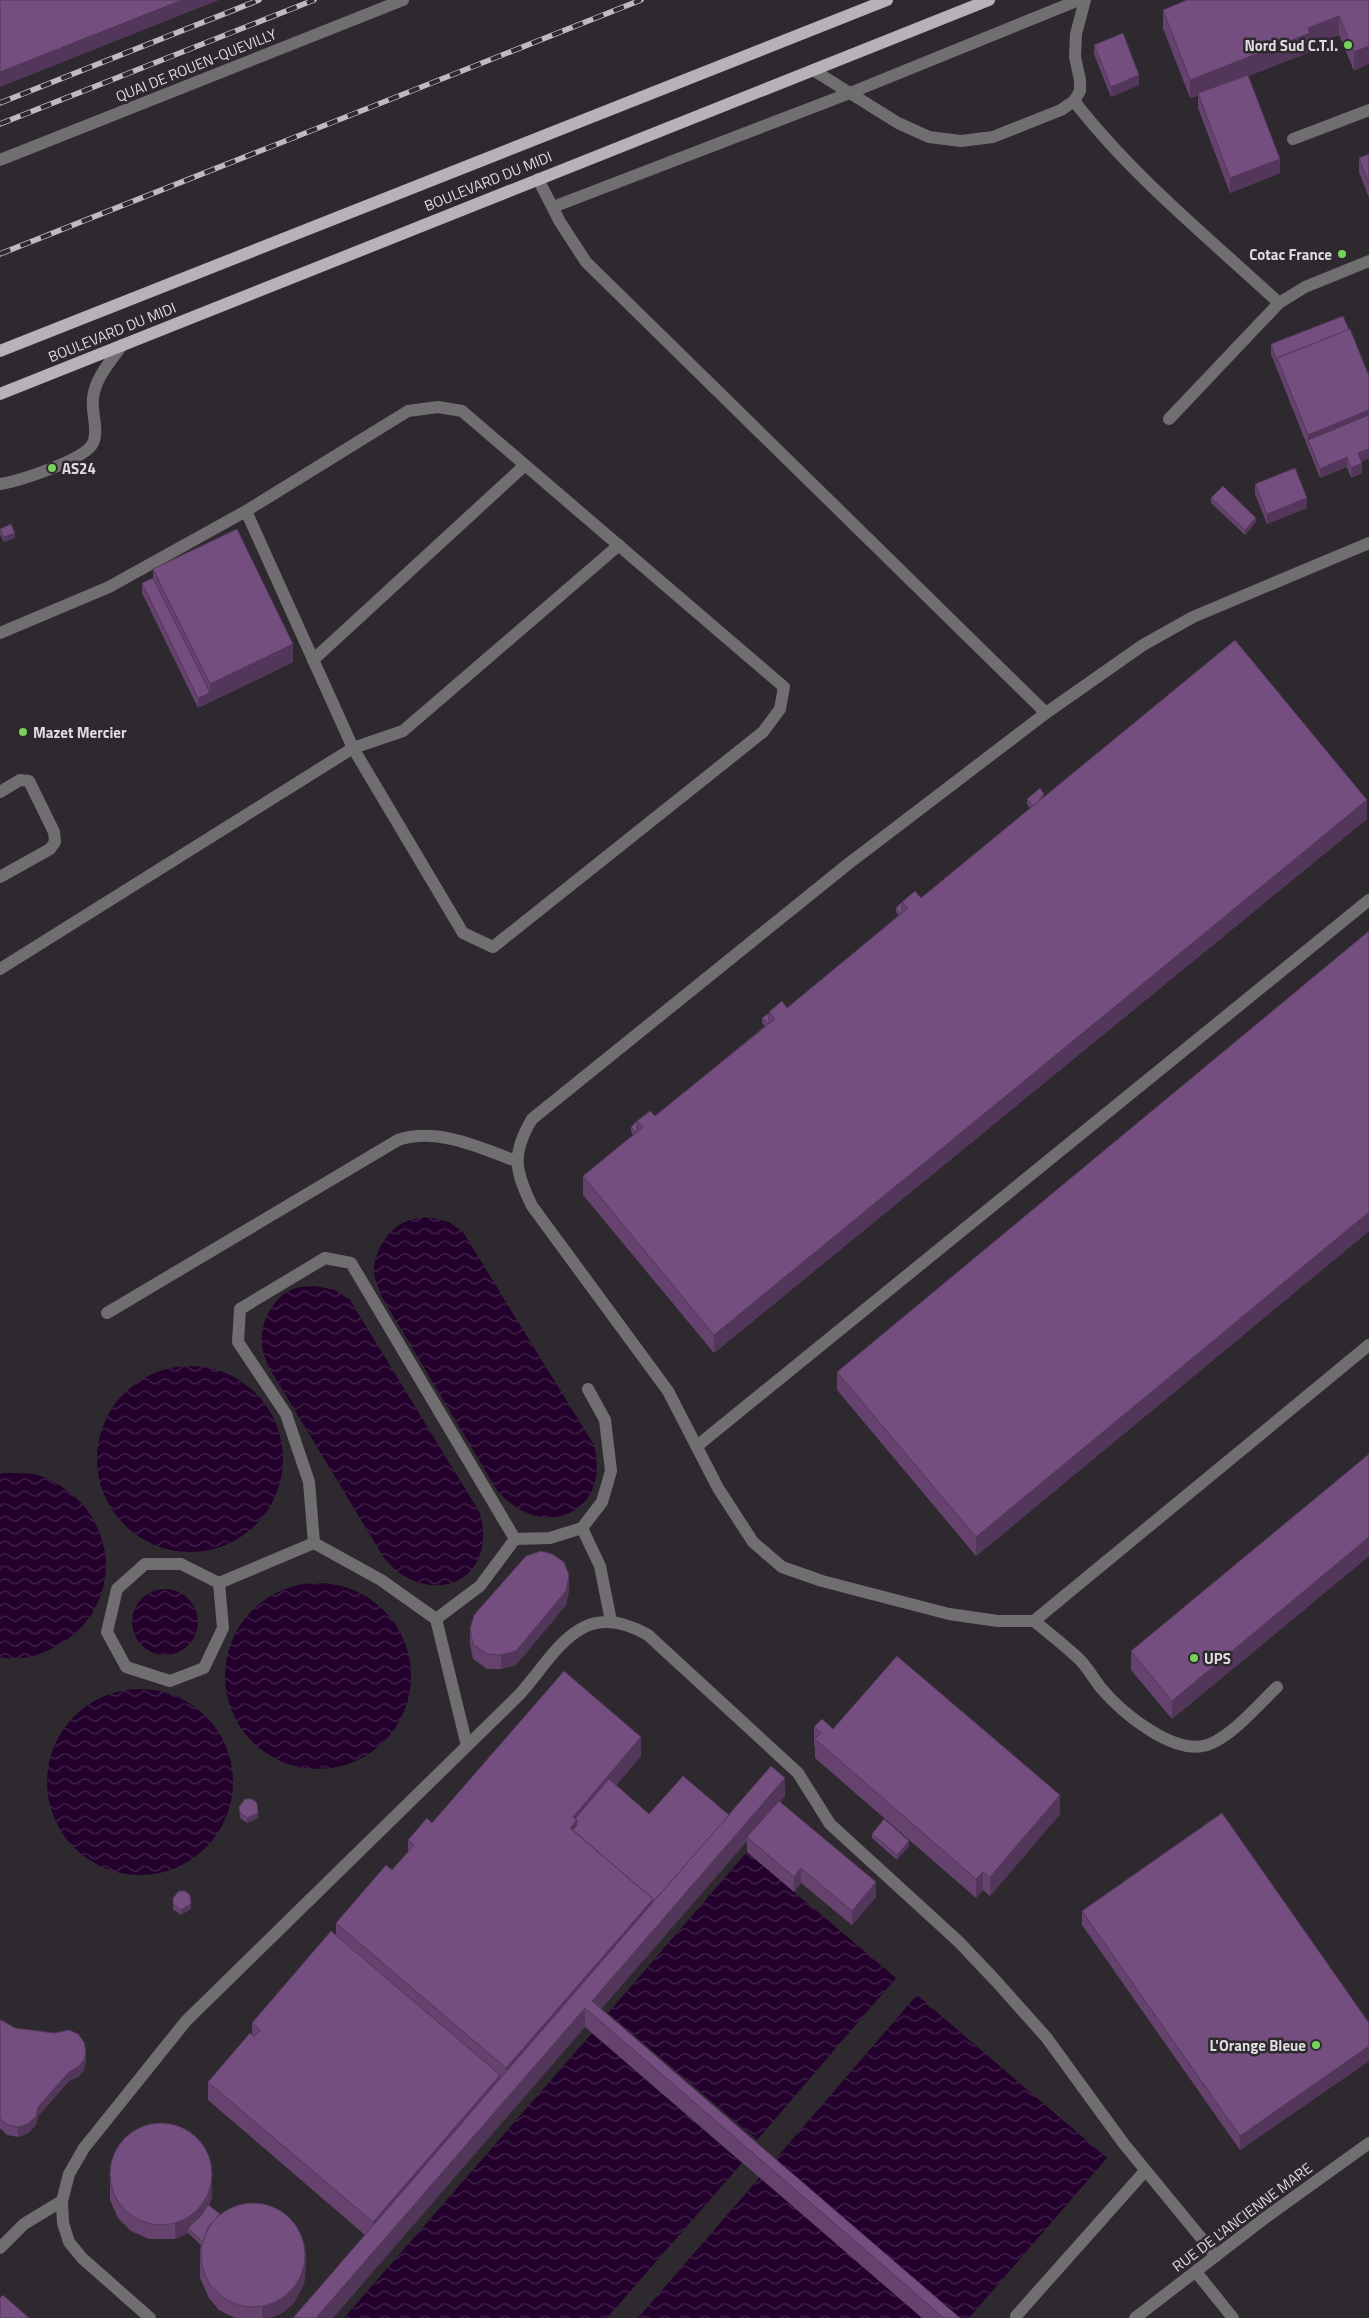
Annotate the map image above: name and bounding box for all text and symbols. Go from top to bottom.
street label: QUAI DE ROUEN-QUEVILLY [112,22,280,108]
place label: Nord Sud C.T.I. [1244,34,1338,57]
marker: Nord Sud C.T.I. [1342,39,1354,51]
street label: BOULEVARD DU MIDI [421,145,555,217]
place label: Cotac France [1249,243,1332,266]
marker: Cotac France [1336,248,1348,260]
street label: BOULEVARD DU MIDI [45,296,179,368]
place label: AS24 [62,457,96,480]
marker: AS24 [46,462,58,474]
place label: Mazet Mercier [33,721,127,744]
marker: Mazet Mercier [17,726,29,738]
place label: UPS [1204,1647,1231,1670]
marker: UPS [1188,1652,1200,1664]
place label: L'Orange Bleue [1209,2034,1306,2057]
marker: L'Orange Bleue [1310,2039,1322,2051]
street label: RUE DE L'ANCIENNE MARE [1167,2157,1317,2277]

